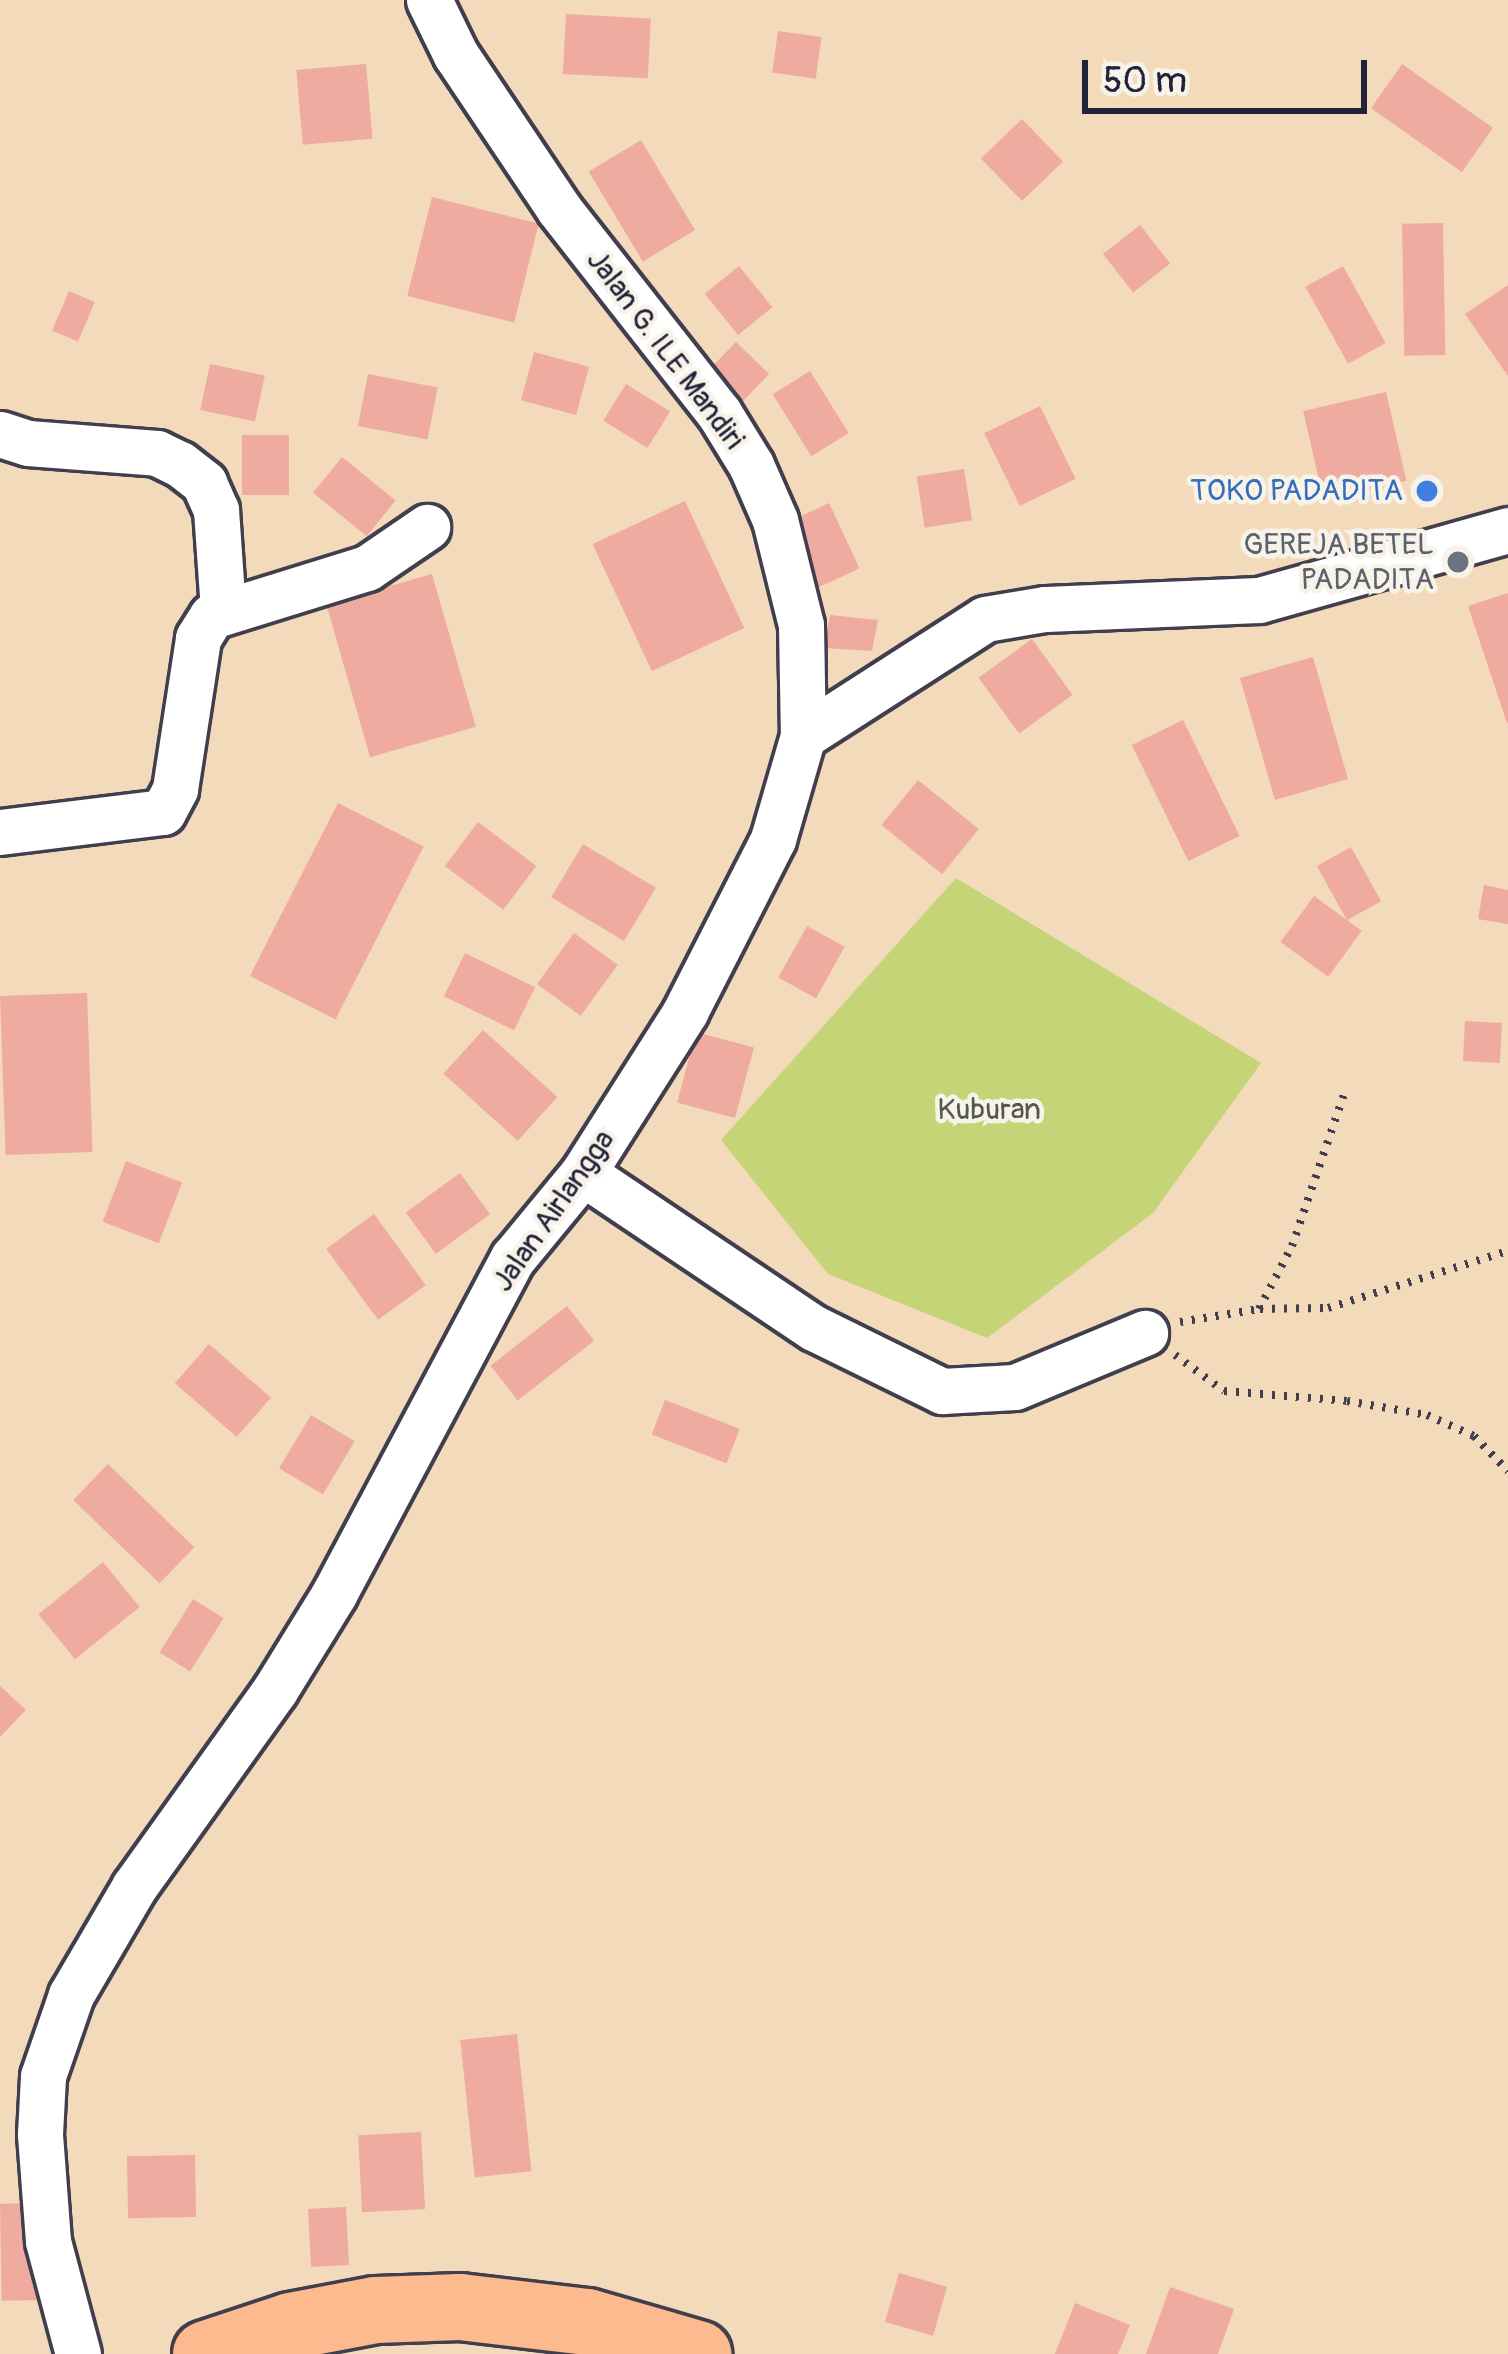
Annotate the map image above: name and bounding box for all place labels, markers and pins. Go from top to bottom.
place label: TOKO PADADITA [1190,473,1403,509]
marker: TOKO PADADITA [1414,478,1440,504]
place label: GEREJA BETEL PADADITA [1243,527,1434,598]
marker: GEREJA BETEL PADADITA [1445,549,1471,575]

